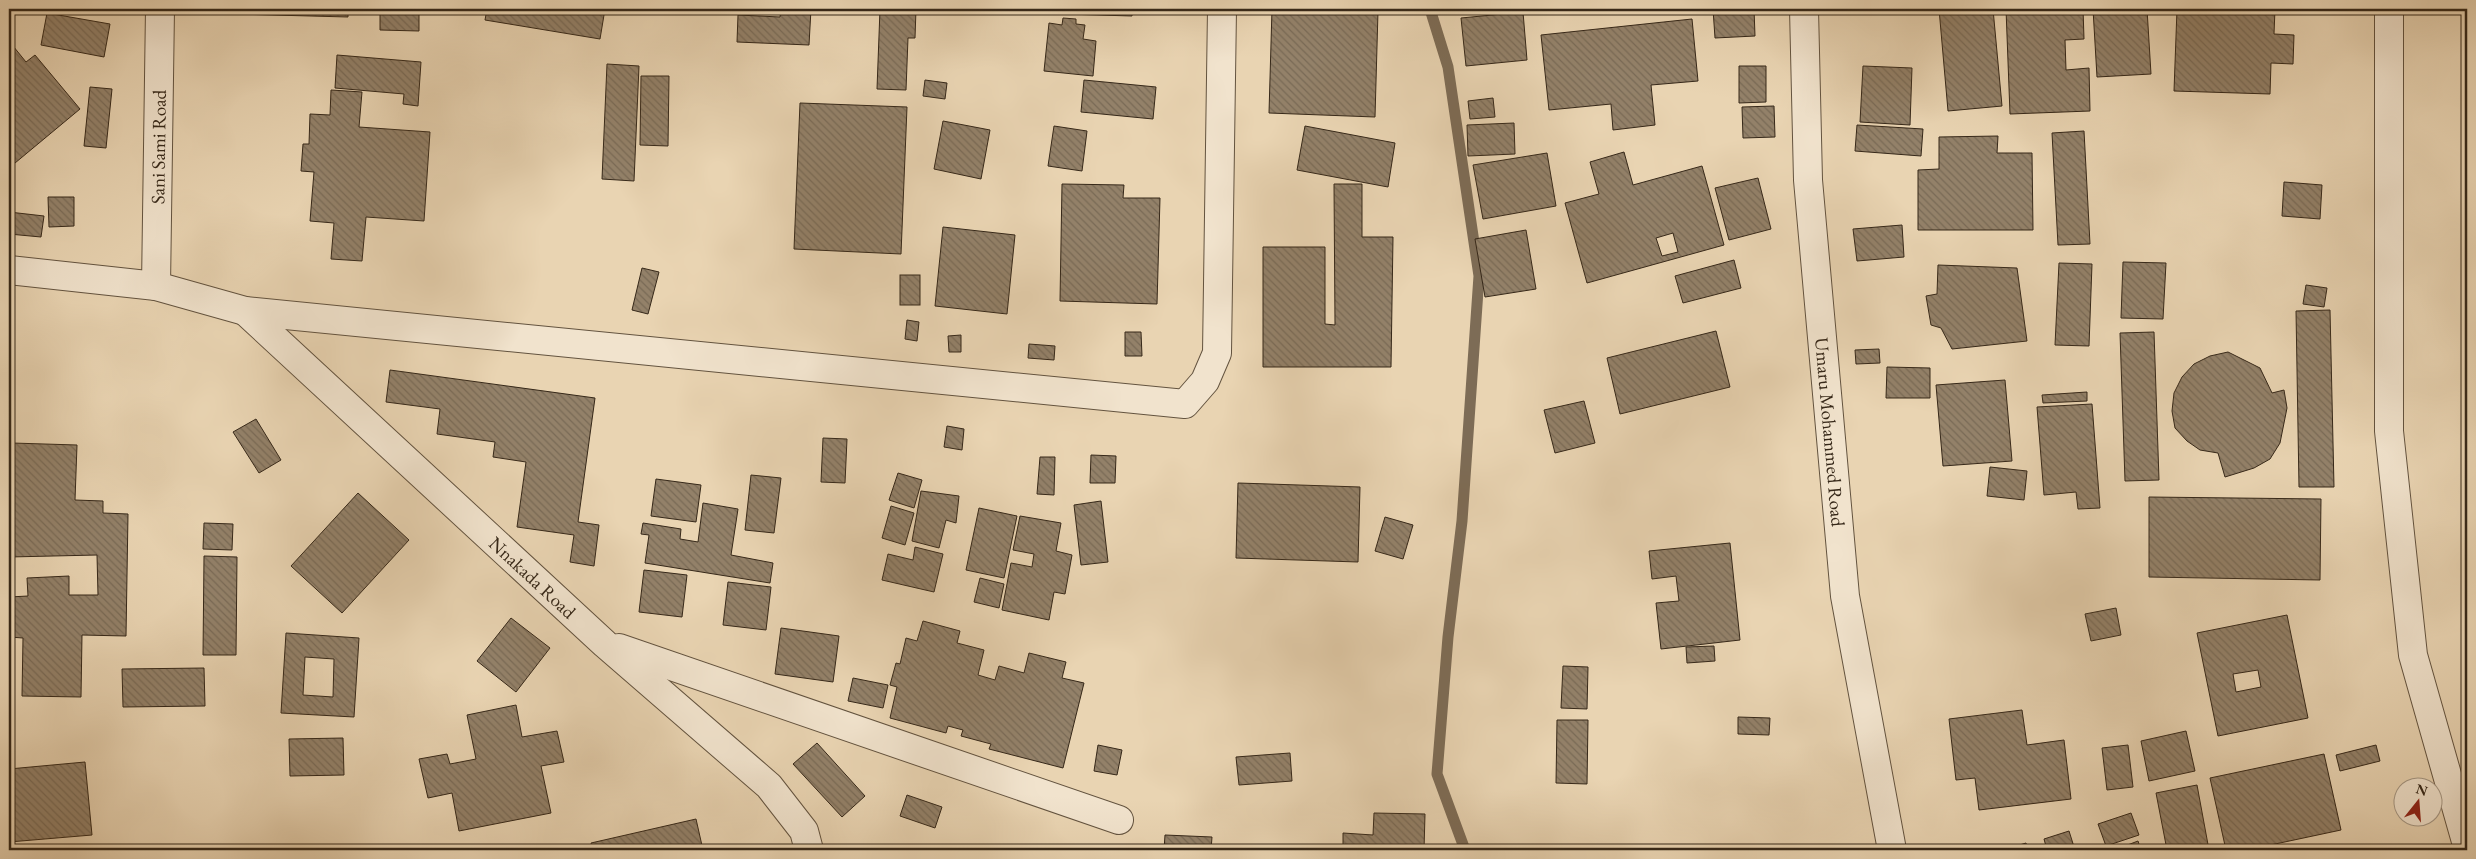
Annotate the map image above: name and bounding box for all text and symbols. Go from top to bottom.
street label: Sani Sami Road [145,89,171,204]
street label: Umaru Mohammed Road [1810,336,1851,528]
street label: Nnakada Road [484,531,582,624]
north arrow [2394,776,2444,826]
text: N [2414,779,2430,800]

